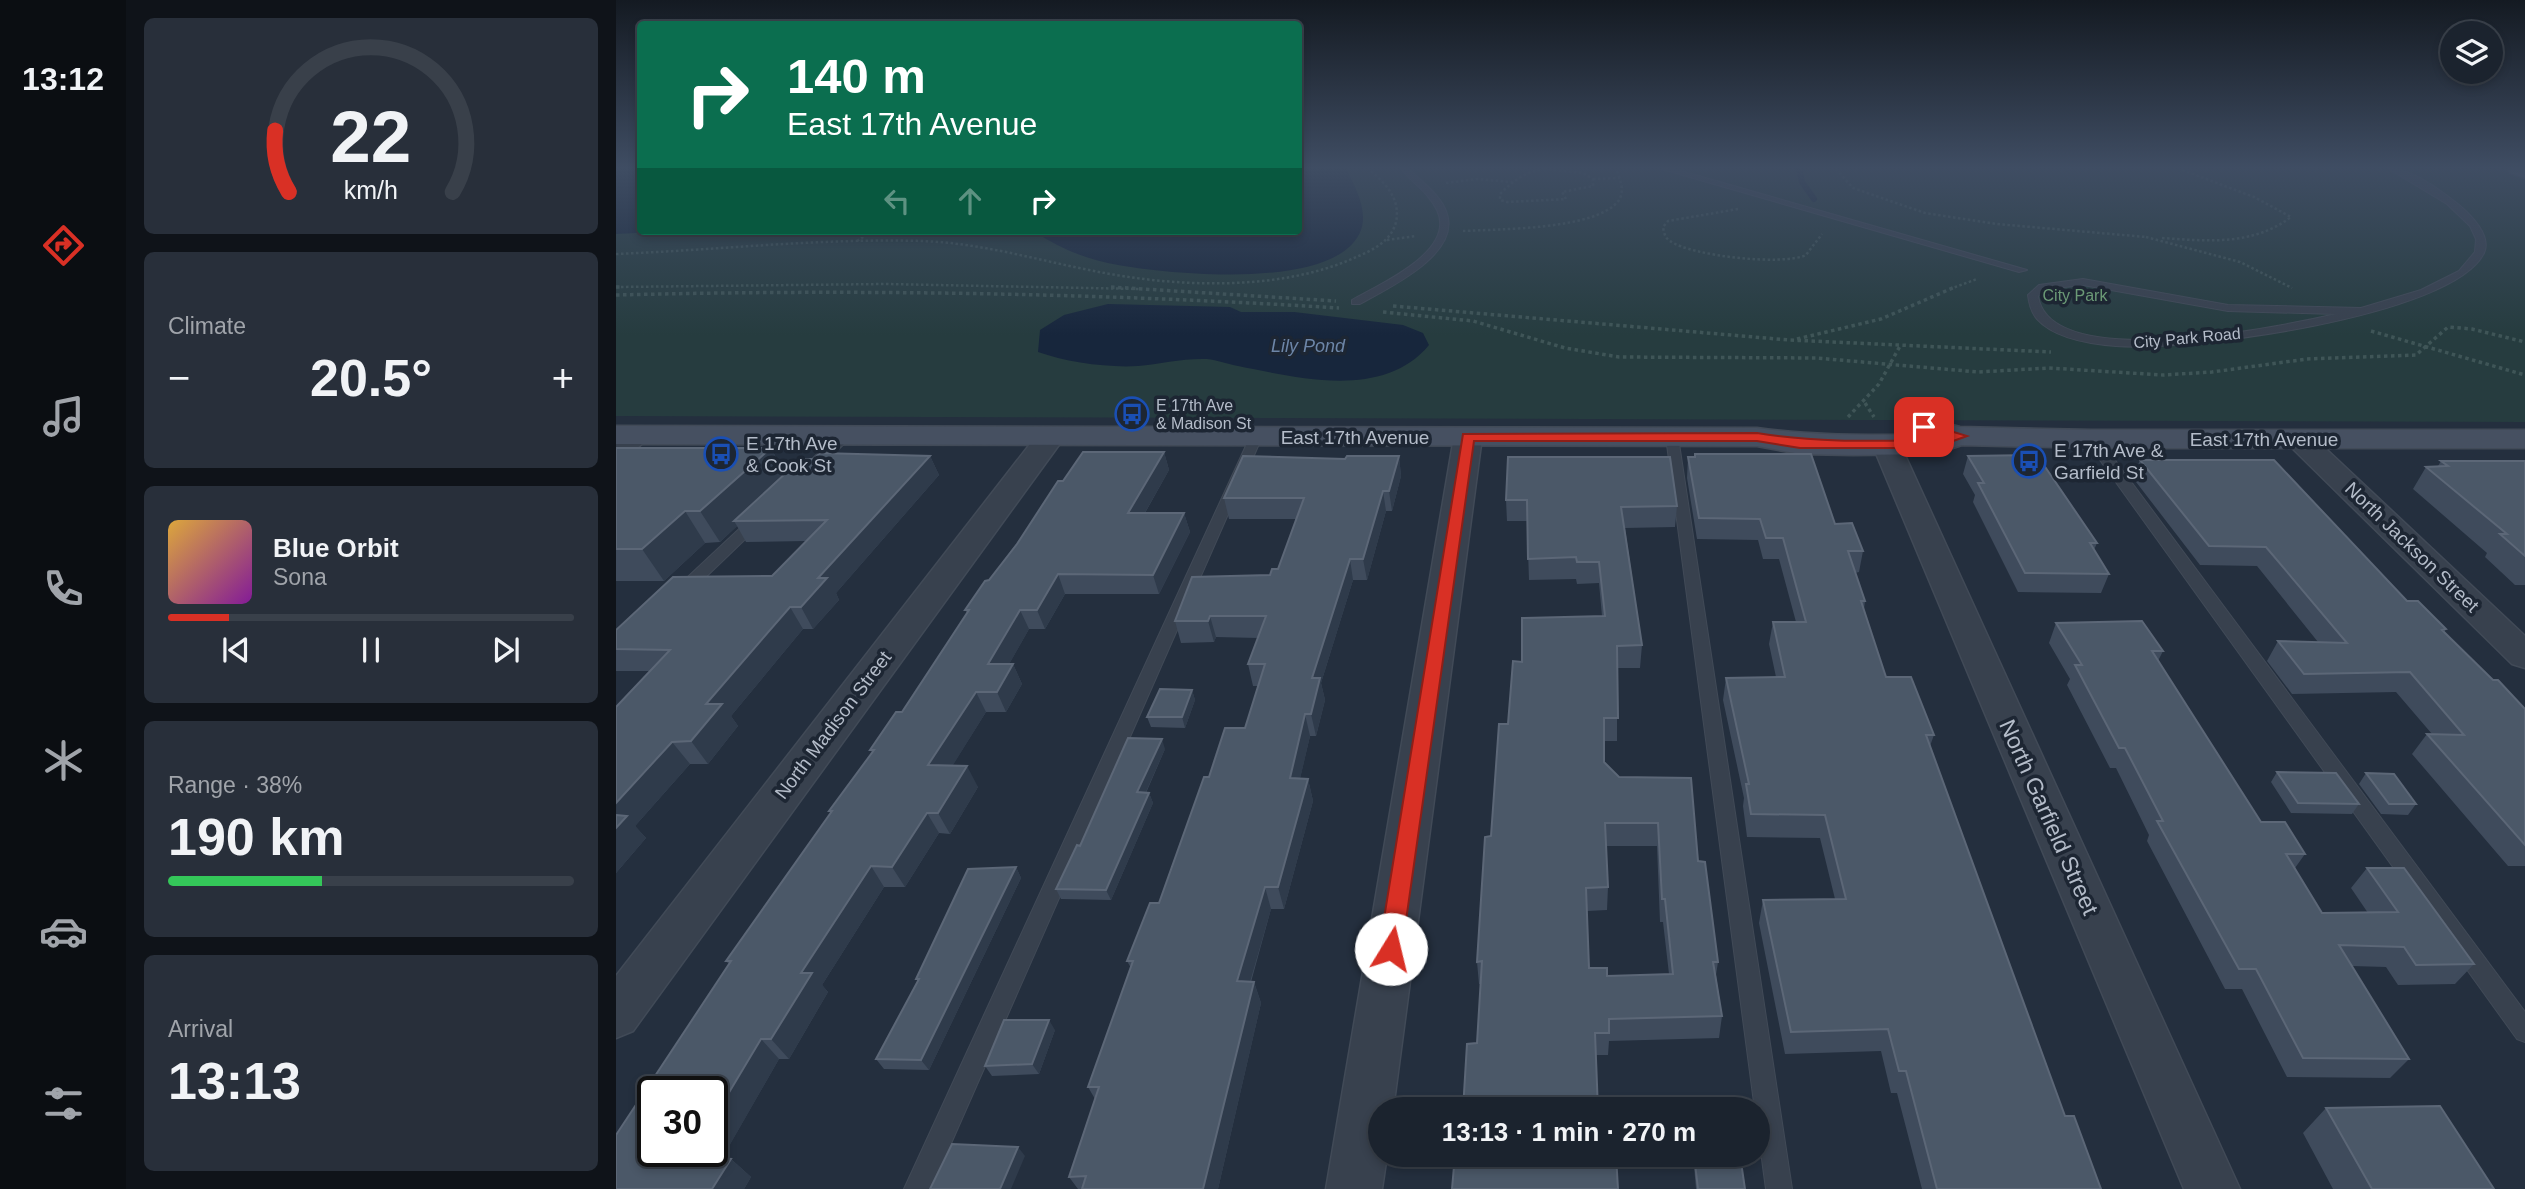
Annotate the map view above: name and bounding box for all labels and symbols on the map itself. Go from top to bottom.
park label: City Park [2043,287,2108,304]
street label: City Park Road [2133,325,2241,351]
water label: Lily Pond [1271,336,1346,356]
bus stop icon: E 17th Ave & Madison St [1113,395,1151,433]
place label: E 17th Ave & Madison St [1156,397,1252,432]
pin [1894,397,1954,457]
street label: East 17th Avenue [1281,427,1429,448]
street label: East 17th Avenue [2190,429,2338,450]
place label: E 17th Ave & Cook St [746,433,838,476]
bus stop icon: E 17th Ave & Cook St [702,435,740,473]
place label: E 17th Ave & Garfield St [2054,440,2164,483]
bus stop icon: E 17th Ave & Garfield St [2010,442,2048,480]
street label: North Jackson Street [2341,478,2484,617]
street label: North Madison Street [771,646,896,803]
street label: North Garfield Street [1994,715,2104,919]
position arrow [1354,912,1428,986]
speed limit sign: 30 [637,1076,728,1167]

